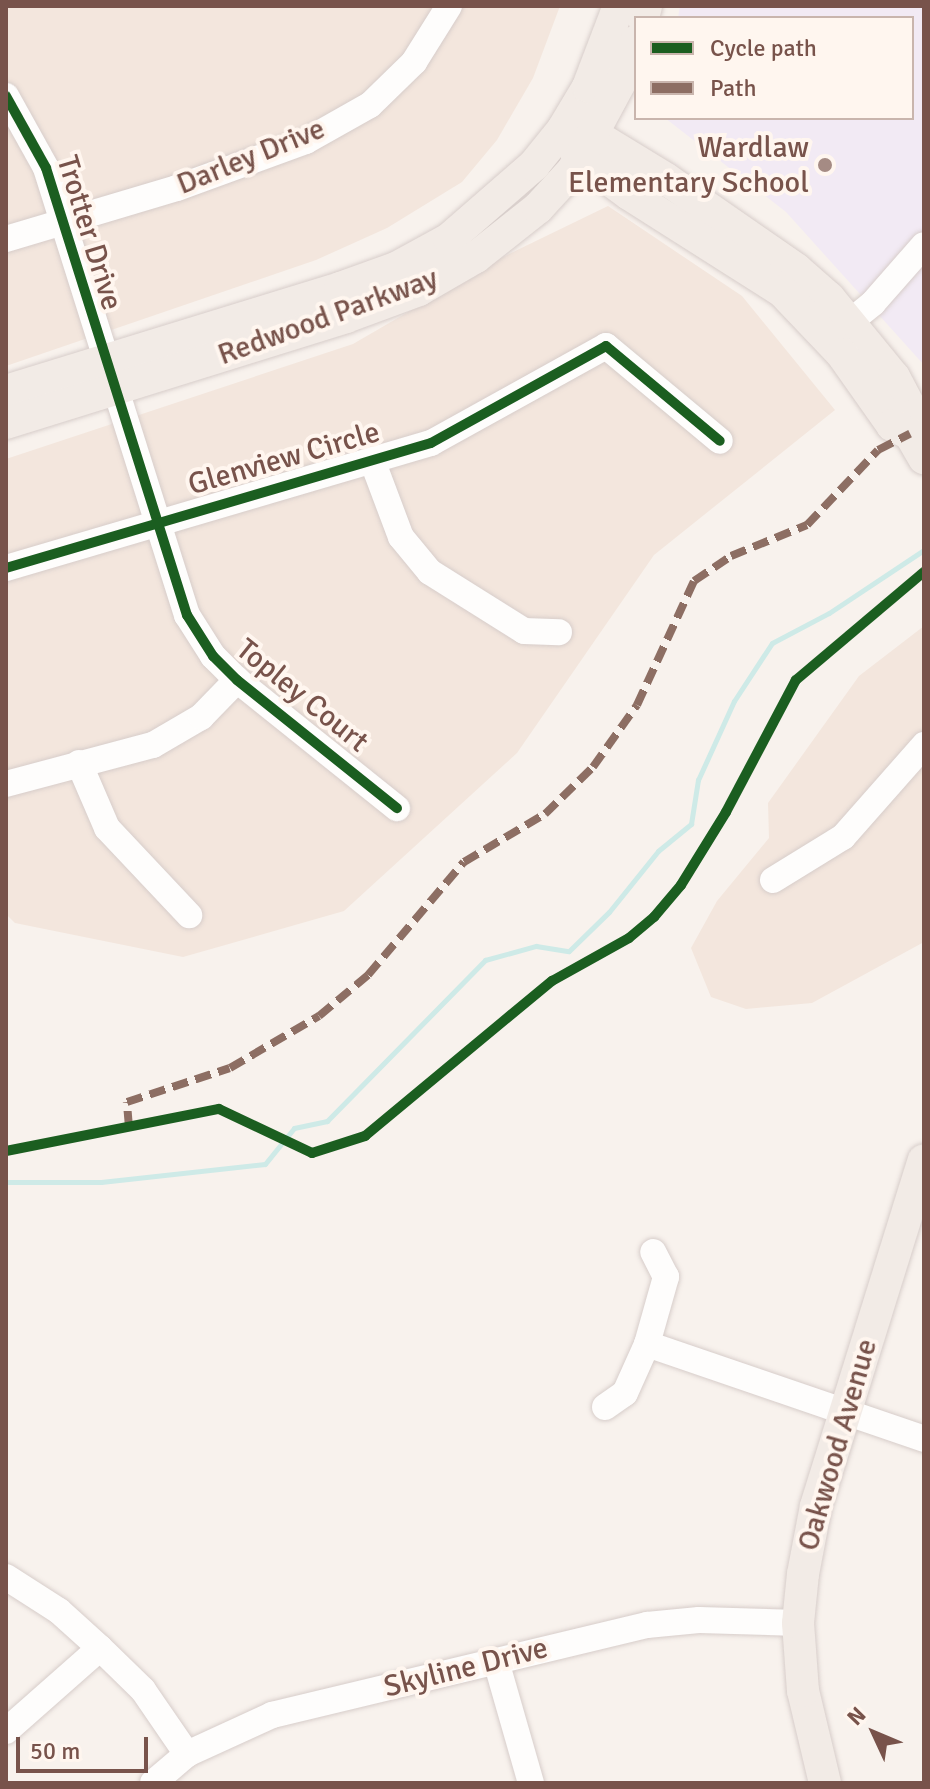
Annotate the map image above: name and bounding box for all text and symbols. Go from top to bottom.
legend [634,16,914,120]
text: Cycle path [710,33,817,63]
text: Path [710,73,756,103]
street label: Darley Drive [172,111,330,203]
place label: Wardlaw Elementary School [568,130,809,200]
street label: Trotter Drive [48,151,130,315]
marker: Wardlaw Elementary School [816,156,834,174]
street label: Redwood Parkway [213,261,443,373]
street label: Glenview Circle [184,414,384,504]
street label: Topley Court [229,632,375,760]
street label: Oakwood Avenue [791,1335,885,1555]
street label: Skyline Drive [380,1630,552,1706]
north arrow [834,1693,914,1773]
text: N [841,1701,871,1731]
scale bar [20,1721,152,1771]
text: 50 m [30,1736,80,1766]

